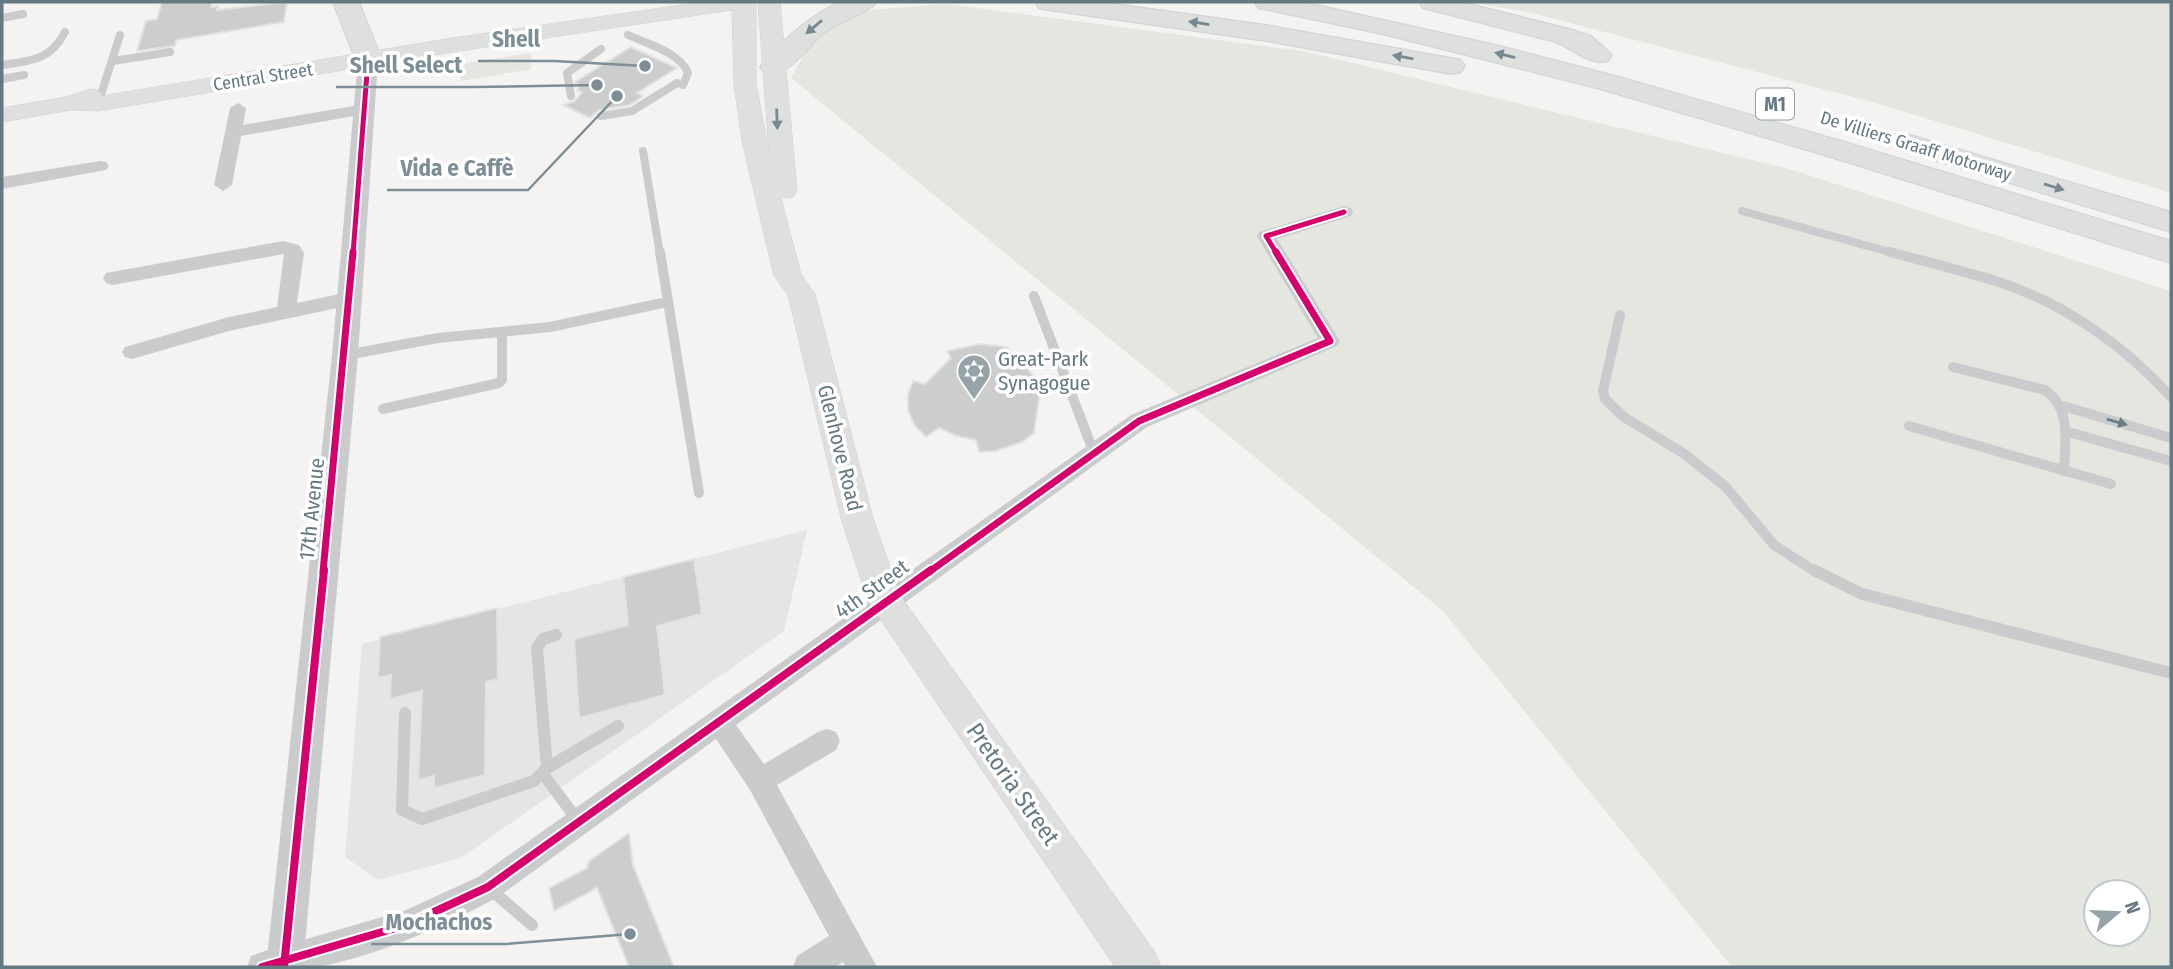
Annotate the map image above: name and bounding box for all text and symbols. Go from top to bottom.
callout: Shell [478,17,554,61]
one-way arrow [1188,17,1210,28]
one-way arrow [805,19,822,34]
text: Shell [492,25,541,53]
callout: Shell Select [336,43,476,87]
one-way arrow [1494,49,1516,60]
text: Shell Select [350,51,463,79]
one-way arrow [1392,52,1414,63]
street label: Central Street [212,58,315,96]
road number: M1 [1756,88,1794,120]
street label: De Villiers Graaff Motorway [1818,106,2014,186]
one-way arrow [772,108,783,130]
callout: Vida e Caffè [387,146,528,190]
text: Vida e Caffè [399,154,514,182]
one-way arrow [2044,182,2065,192]
place label: Great-Park Synagogue [998,346,1090,396]
synagogue icon: Great-Park Synagogue [955,352,993,401]
street label: Glenhove Road [812,382,868,514]
one-way arrow [2107,418,2128,428]
street label: 17th Avenue [294,457,330,561]
street label: 4th Street [830,554,914,624]
street label: Pretoria Street [961,718,1065,851]
north arrow [2082,878,2152,948]
text: N [2120,898,2145,917]
callout: Mochachos [371,900,506,944]
text: Mochachos [386,908,492,936]

